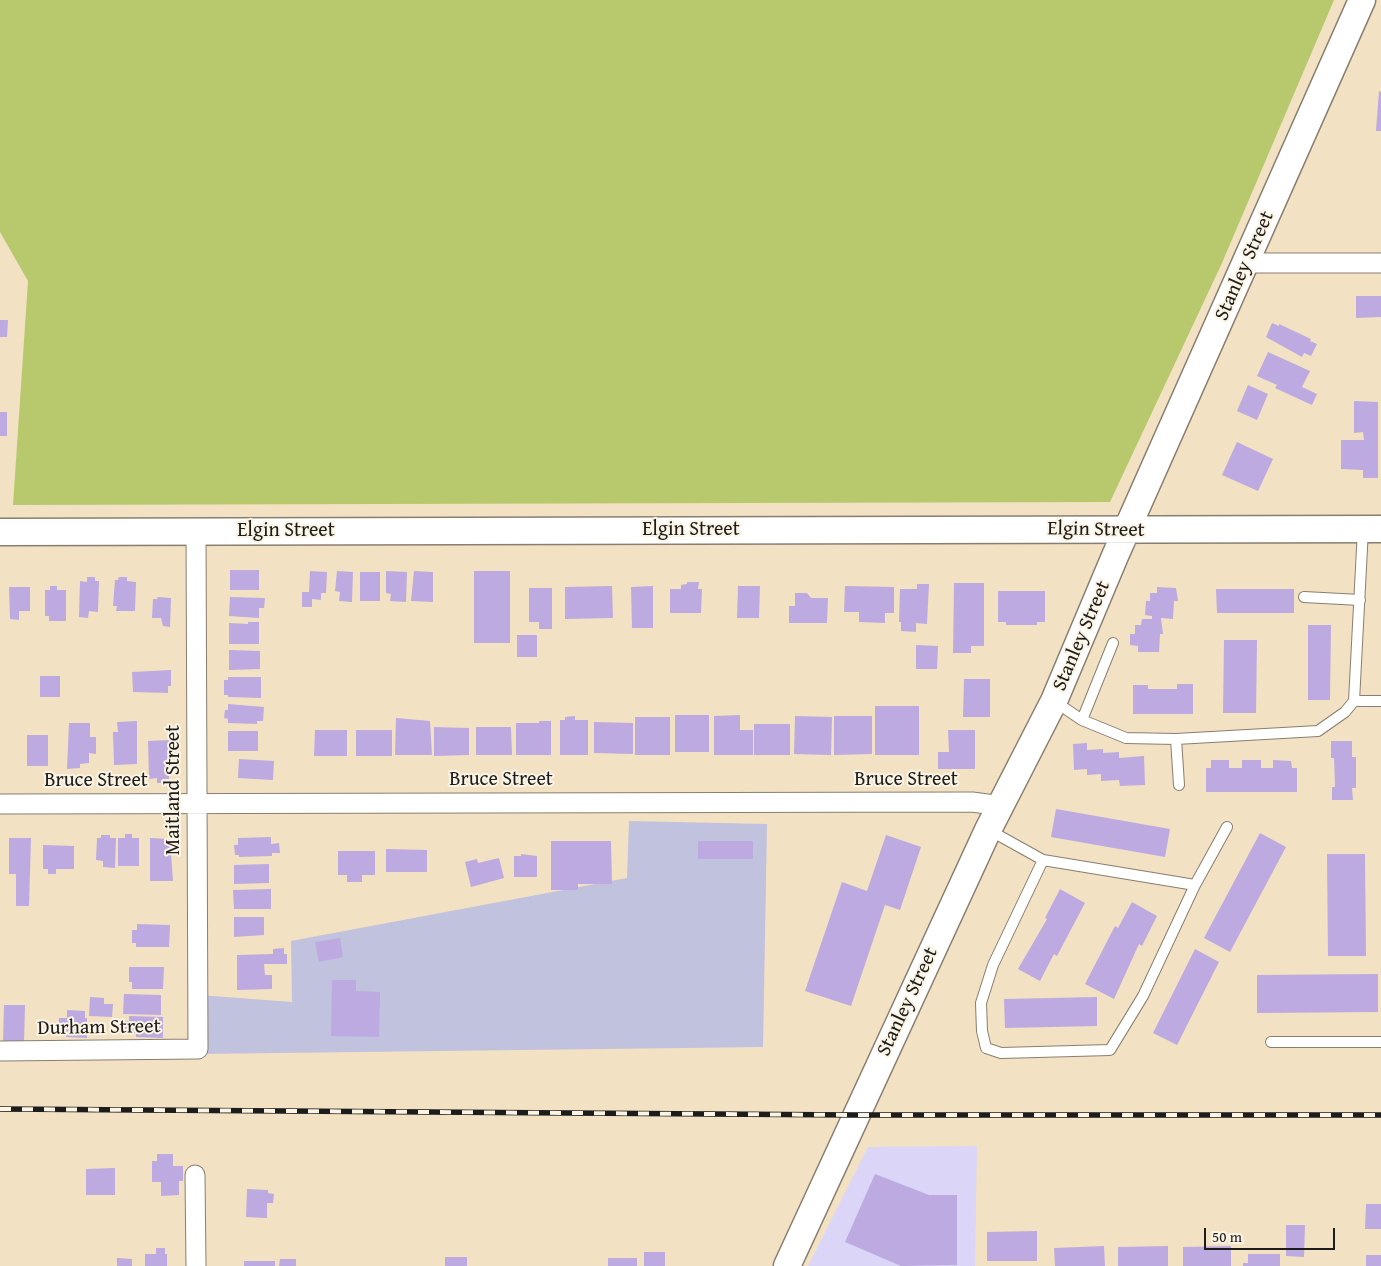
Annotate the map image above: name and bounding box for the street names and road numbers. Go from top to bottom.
street label: Stanley Street [1210,207,1280,325]
street label: Elgin Street [1047,517,1145,543]
street label: Elgin Street [642,518,740,542]
street label: Elgin Street [237,519,335,543]
street label: Stanley Street [1048,577,1116,695]
street label: Maitland Street [162,725,186,855]
street label: Bruce Street [449,768,553,792]
street label: Bruce Street [854,768,958,792]
street label: Bruce Street [44,769,148,793]
street label: Stanley Street [872,944,944,1060]
street label: Durham Street [37,1015,161,1041]

